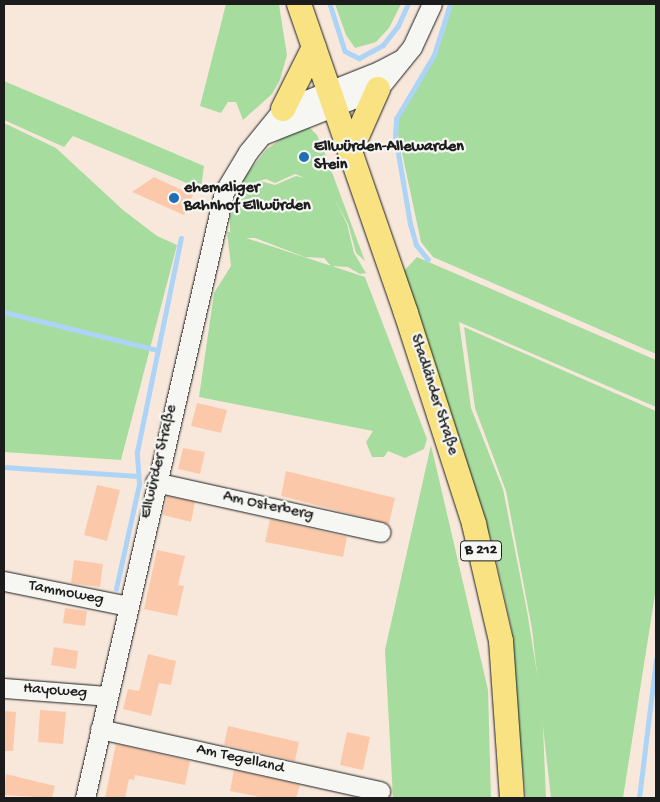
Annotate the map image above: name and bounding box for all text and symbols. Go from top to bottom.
place label: Ellwürden-Allewarden Stein [314,138,464,176]
marker: Ellwürden-Allewarden Stein [298,151,310,163]
place label: ehemaliger Bahnhof Ellwürden [184,179,311,217]
marker: ehemaliger Bahnhof Ellwürden [168,192,180,204]
street label: Stadländer Straße [404,332,462,458]
street label: Ellwürder Straße [138,403,182,521]
street label: Am Osterberg [221,488,315,526]
road number: B 212 [460,538,502,564]
street label: Tammoweg [27,577,105,611]
street label: Hayoweg [22,680,88,704]
street label: Am Tegelland [194,741,286,779]

